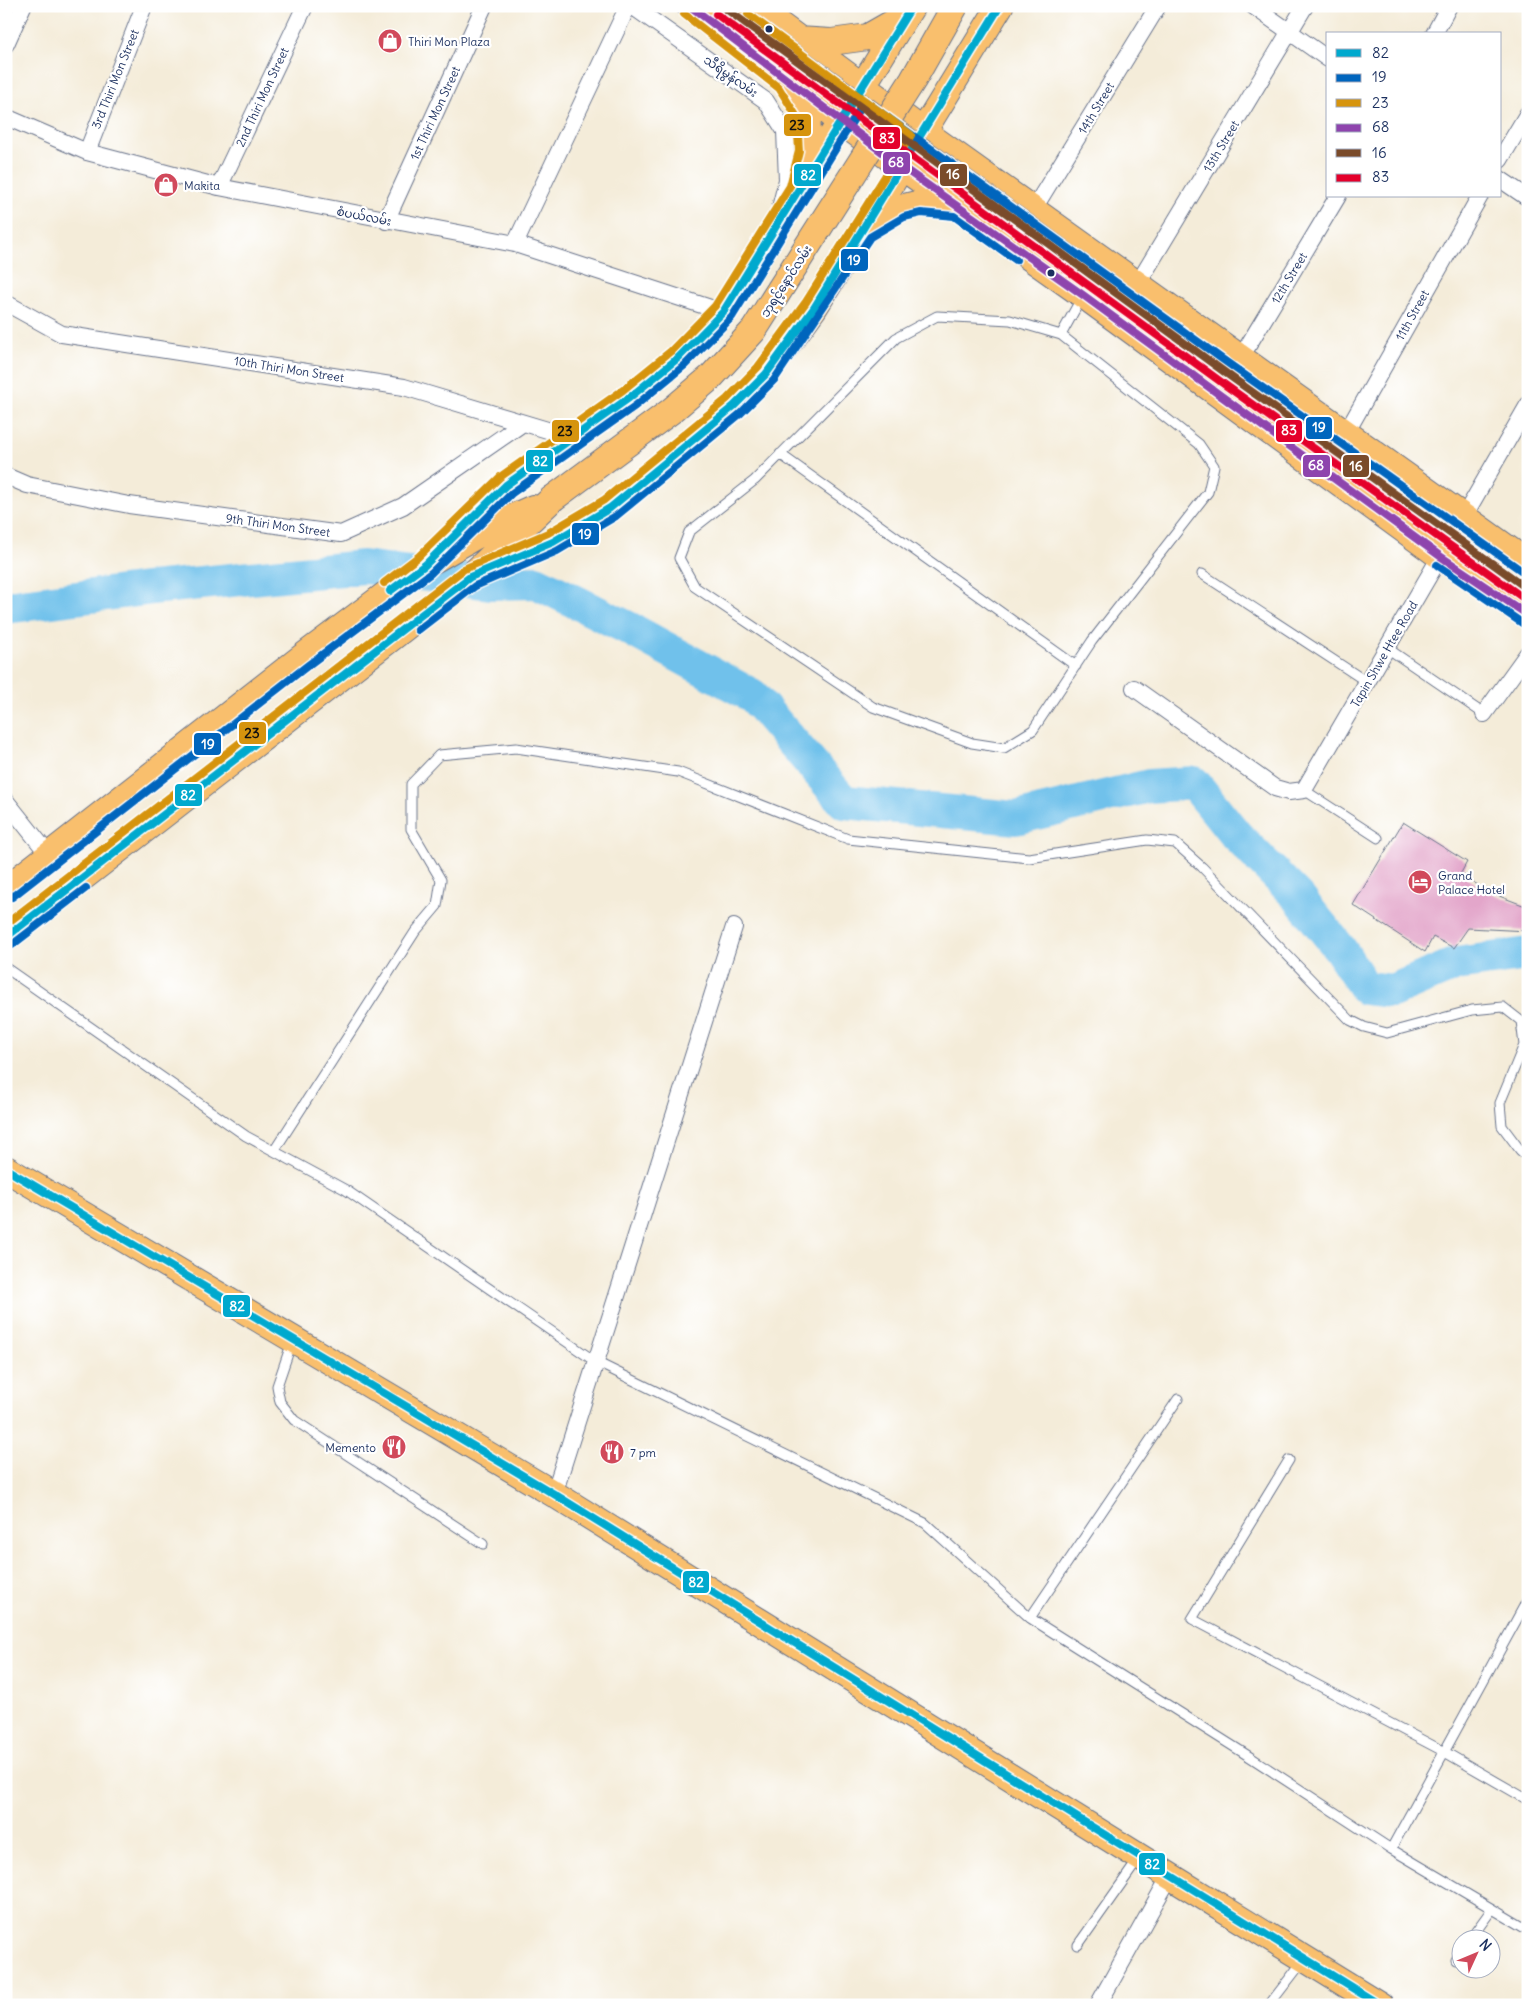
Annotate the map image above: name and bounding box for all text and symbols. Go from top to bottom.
unlabelled marker [764,24,774,34]
street label: 3rd Thiri Mon Street [88,27,142,131]
shop icon: Thiri Mon Plaza [377,28,403,54]
legend [1326,32,1502,198]
place label: Thiri Mon Plaza [408,34,490,49]
text: 82 [1372,43,1389,62]
street label: 2nd Thiri Mon Street [232,45,292,149]
street label: သီရိမွန်လမ်း [699,51,761,103]
street label: 1st Thiri Mon Street [407,64,463,162]
text: 19 [1372,67,1387,86]
street label: 14th Street [1075,79,1117,137]
text: 23 [1372,93,1389,112]
line badge: 23 [783,113,812,137]
text: 23 [789,116,805,134]
text: 68 [1372,117,1389,136]
street label: 13th Street [1200,118,1242,174]
line badge: 83 [872,126,901,150]
text: 83 [879,129,895,147]
text: 16 [1372,143,1387,162]
line badge: 68 [882,151,911,175]
text: 68 [888,153,904,171]
line badge: 82 [793,163,822,187]
line badge: 16 [939,163,968,187]
text: 16 [946,165,960,183]
text: 82 [800,166,816,184]
text: 83 [1372,167,1389,186]
shop icon: Makita [153,172,179,198]
place label: Makita [184,178,220,193]
street label: စံပယ်လမ်း [335,202,393,229]
street label: ဘုရင့်နောင်လမ်း [756,242,817,321]
line badge: 19 [840,248,869,272]
street label: 12th Street [1268,250,1310,306]
text: 19 [847,251,861,269]
unlabelled marker [1046,268,1056,278]
street label: 11th Street [1392,287,1432,343]
street label: 10th Thiri Mon Street [233,353,345,385]
line badge: 19 [1305,416,1333,440]
text: 19 [1312,418,1326,436]
line badge: 23 [551,419,580,443]
line badge: 83 [1275,419,1303,443]
text: 83 [1281,421,1297,439]
text: 23 [557,422,573,440]
line badge: 82 [525,449,554,473]
text: 82 [532,452,548,470]
line badge: 68 [1302,454,1331,478]
line badge: 16 [1342,454,1370,478]
text: 68 [1308,456,1324,474]
text: 16 [1349,457,1363,475]
street label: 9th Thiri Mon Street [225,510,331,540]
line badge: 19 [571,522,600,546]
text: 19 [578,525,592,543]
street label: Tapin Shwe Htee Road [1347,598,1421,710]
line badge: 23 [238,721,267,745]
text: 23 [244,724,260,742]
line badge: 19 [193,732,222,756]
text: 19 [201,735,215,753]
line badge: 82 [174,783,203,807]
text: 82 [180,786,196,804]
place label: Grand Palace Hotel [1438,868,1505,897]
hotel icon: Grand Palace Hotel [1407,869,1433,895]
line badge: 82 [222,1294,251,1318]
text: 82 [229,1297,245,1315]
restaurant icon: Memento [381,1434,407,1460]
restaurant icon: 7 pm [599,1439,625,1465]
place label: Memento [325,1440,376,1455]
place label: 7 pm [630,1445,657,1460]
line badge: 82 [682,1570,710,1594]
text: 82 [688,1573,704,1591]
line badge: 82 [1138,1852,1166,1876]
text: 82 [1144,1855,1160,1873]
north arrow [1452,1928,1502,1978]
text: N [1476,1935,1495,1955]

